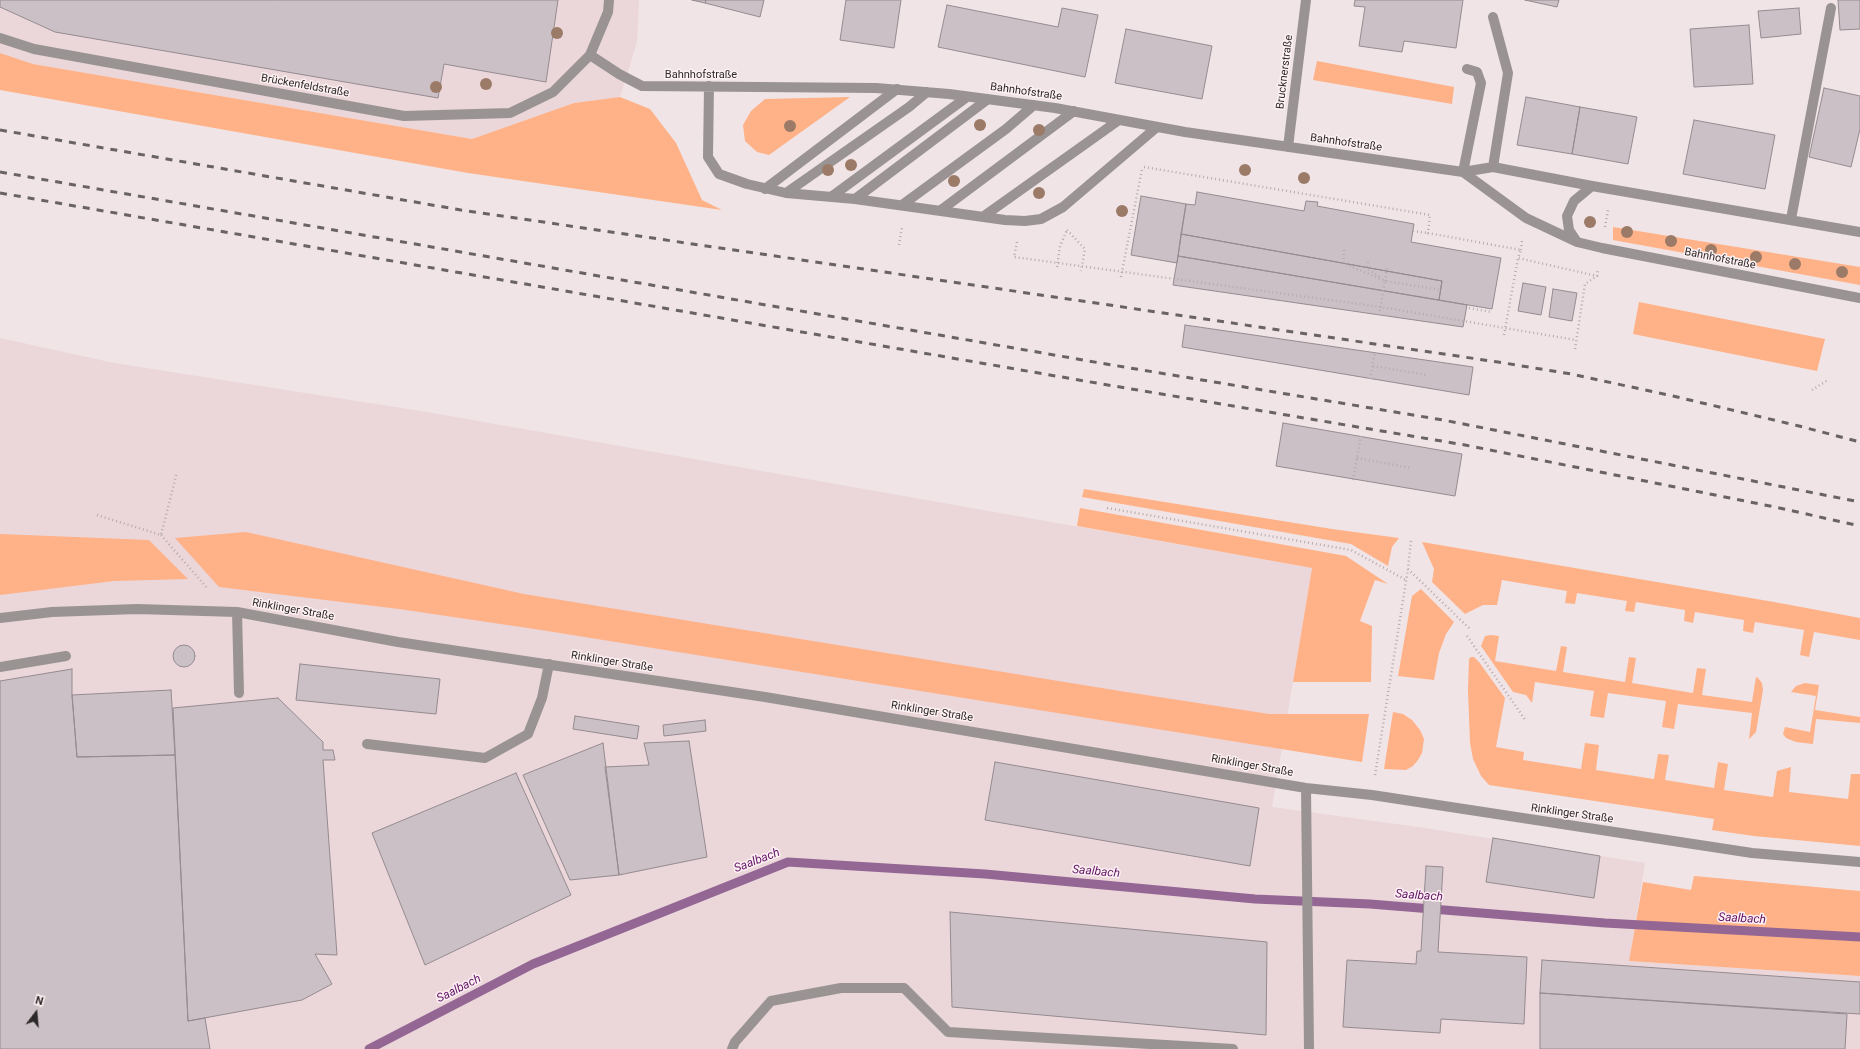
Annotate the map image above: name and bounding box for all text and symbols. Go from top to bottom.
street label: Brucknerstraße [1274,34,1296,110]
street label: Bahnhofstraße [665,68,737,82]
street label: Brückenfeldstraße [260,72,350,100]
street label: Bahnhofstraße [989,80,1063,104]
street label: Bahnhofstraße [1309,131,1383,155]
street label: Bahnhofstraße [1683,246,1757,272]
street label: Rinklinger Straße [251,596,335,624]
street label: Rinklinger Straße [570,649,654,675]
street label: Rinklinger Straße [890,699,974,725]
street label: Rinklinger Straße [1210,752,1294,780]
street label: Rinklinger Straße [1530,802,1614,826]
water label: Saalbach [732,846,782,876]
water label: Saalbach [1072,863,1120,881]
water label: Saalbach [1395,887,1443,905]
water label: Saalbach [1718,911,1766,927]
water label: Saalbach [434,972,484,1006]
north arrow [16,993,56,1033]
text: N [34,994,45,1008]

